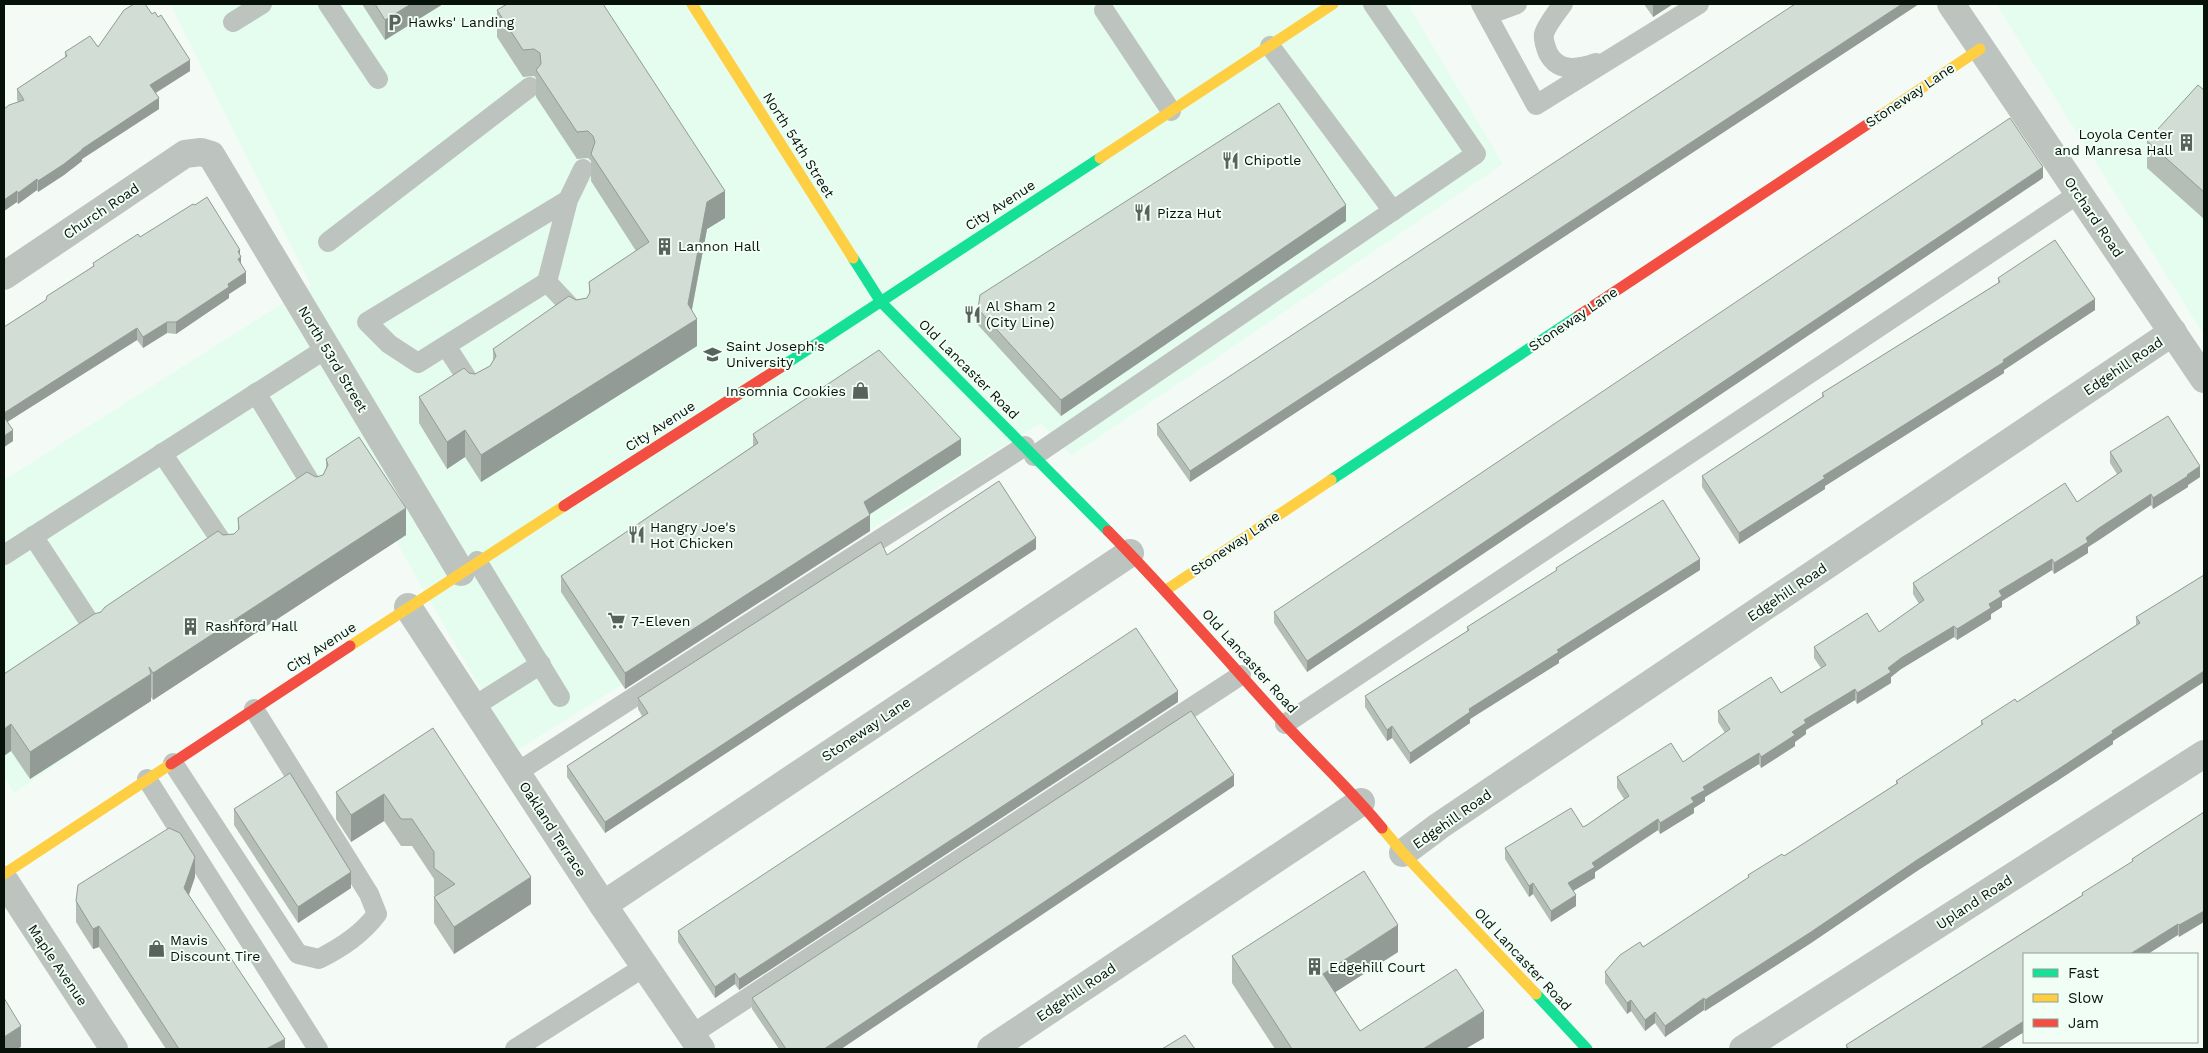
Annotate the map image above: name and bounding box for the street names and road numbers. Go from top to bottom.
street label: Stoneway Lane [1863,59,1957,131]
street label: North 54th Street [760,89,838,201]
street label: Orchard Road [2061,174,2127,260]
street label: City Avenue [962,177,1038,233]
street label: Church Road [60,180,142,242]
street label: Stoneway Lane [1526,283,1620,355]
street label: North 53rd Street [295,303,371,415]
street label: Old Lancaster Road [916,316,1022,422]
street label: Edgehill Road [2080,334,2166,398]
street label: City Avenue [622,398,698,454]
street label: Stoneway Lane [1188,507,1282,579]
street label: Edgehill Road [1744,560,1830,624]
street label: Old Lancaster Road [1199,606,1301,716]
street label: City Avenue [283,619,359,675]
street label: Stoneway Lane [819,693,913,765]
street label: Oakland Terrace [516,778,590,880]
street label: Edgehill Road [1410,786,1494,852]
street label: Upland Road [1933,872,2015,932]
street label: Old Lancaster Road [1471,904,1575,1014]
street label: Maple Avenue [25,921,91,1009]
street label: Edgehill Road [1033,960,1119,1024]

